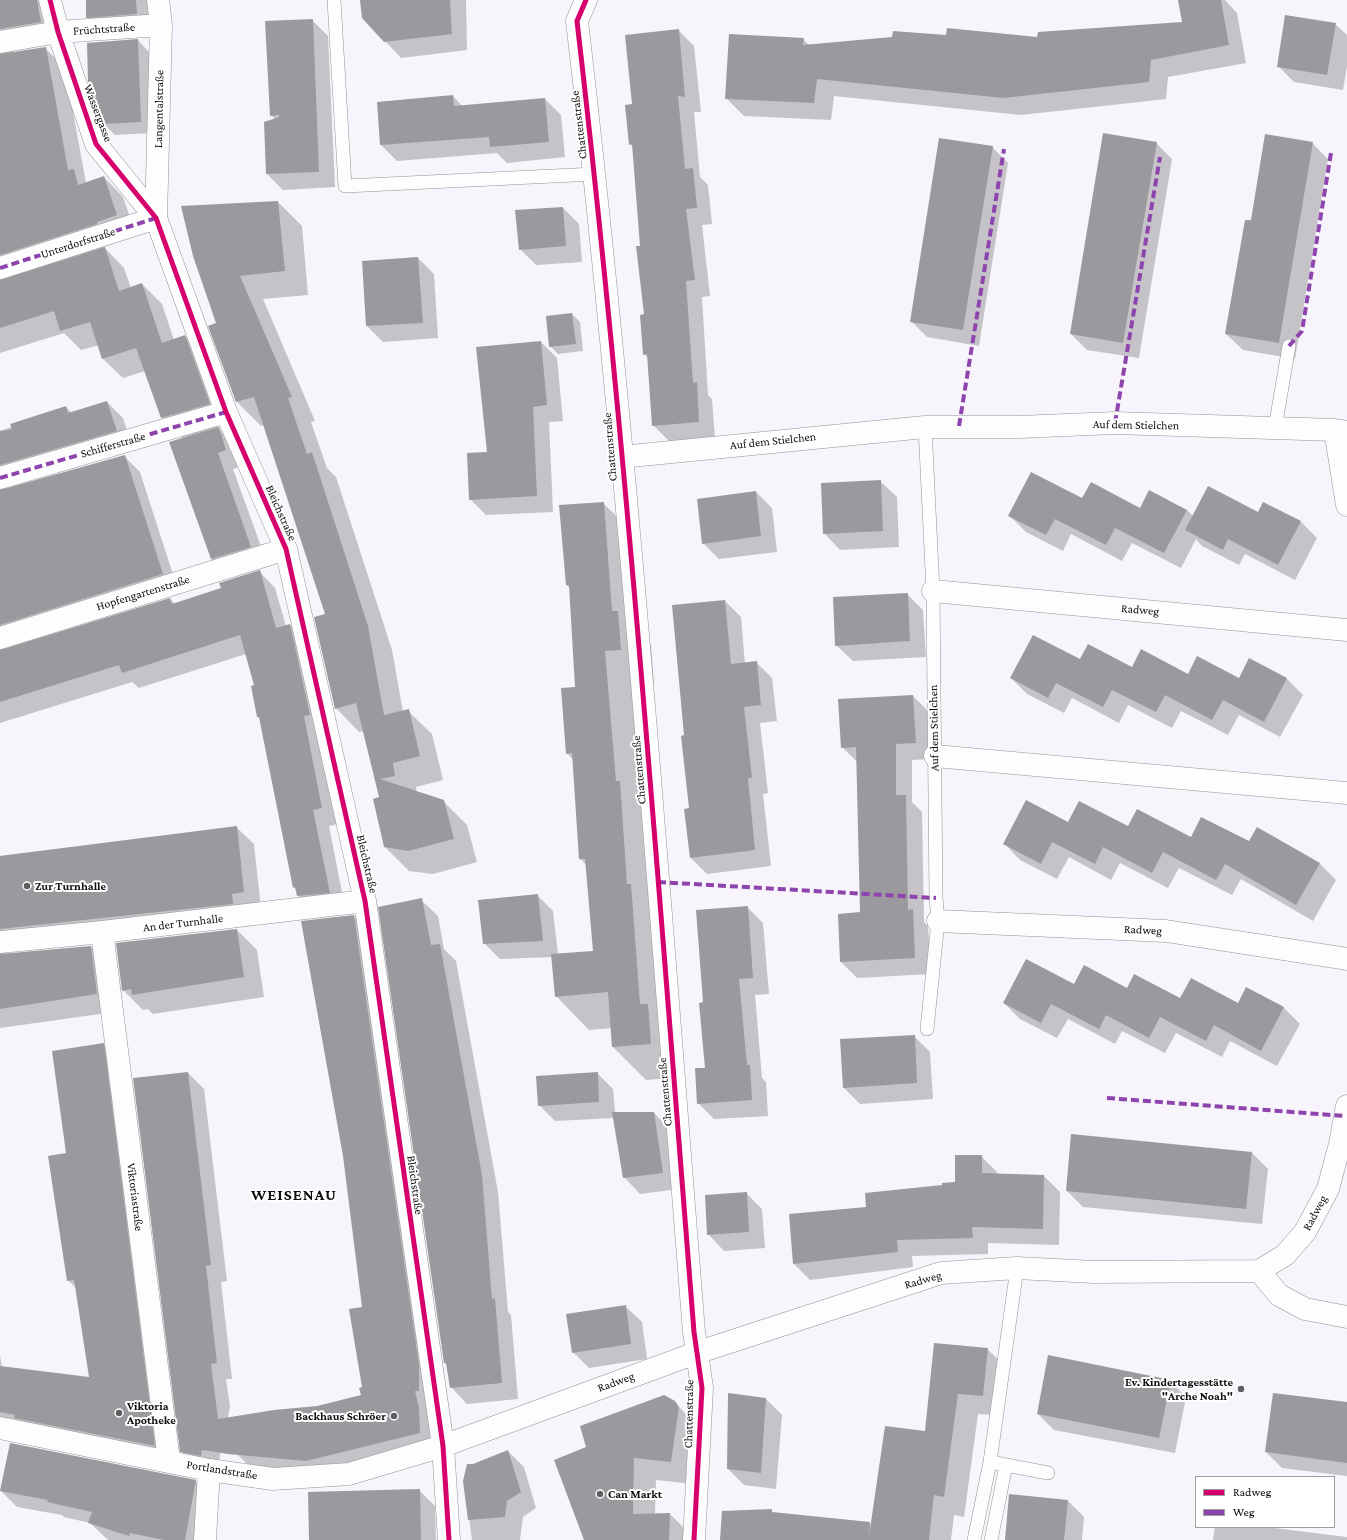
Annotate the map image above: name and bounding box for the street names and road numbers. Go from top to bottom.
street label: Früchtstraße [73,20,135,38]
street label: Langentalstraße [151,70,167,148]
street label: Wassergasse [80,82,116,144]
street label: Chattenstraße [568,90,590,160]
street label: Unterdorfstraße [39,224,117,262]
street label: Chattenstraße [600,412,620,482]
street label: Auf dem Stielchen [1093,417,1179,433]
street label: Schifferstraße [79,429,147,461]
street label: Auf dem Stielchen [729,429,817,453]
street label: Bleichstraße [262,483,300,543]
street label: Hopfengartenstraße [95,572,191,614]
street label: Radweg [1120,601,1160,619]
street label: Auf dem Stielchen [926,685,942,771]
street label: Chattenstraße [629,735,649,805]
street label: Bleichstraße [353,833,381,895]
street label: An der Turnhalle [142,911,224,935]
street label: Radweg [1124,922,1162,938]
street label: Chattenstraße [655,1057,675,1127]
street label: Bleichstraße [404,1154,426,1216]
street label: Viktoriastraße [124,1162,146,1232]
street label: Radweg [1300,1193,1330,1233]
street label: Radweg [903,1268,943,1292]
street label: Radweg [596,1369,636,1395]
street label: Chattenstraße [681,1379,697,1449]
street label: Portlandstraße [185,1457,259,1483]

